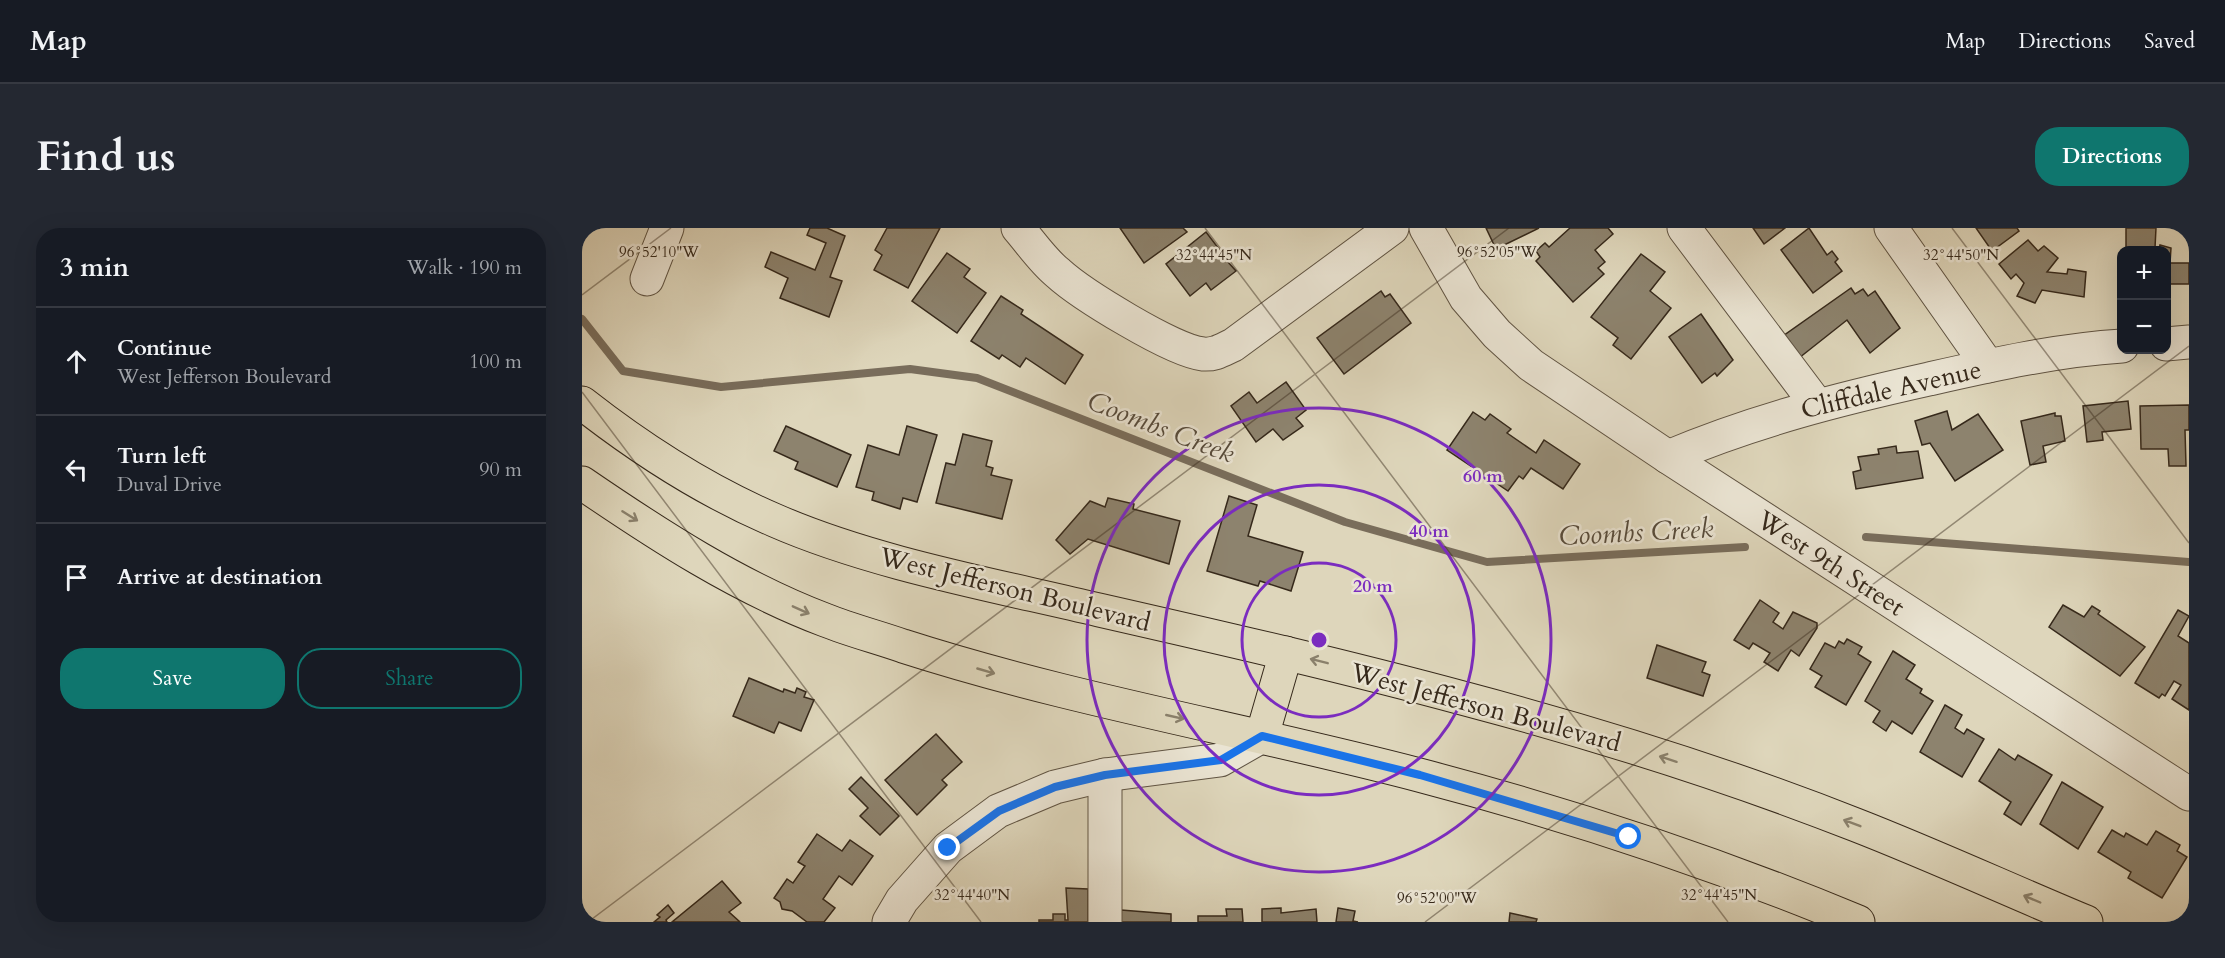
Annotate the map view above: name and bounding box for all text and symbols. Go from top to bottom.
text: Map [30,22,87,60]
text: Map [1945,27,1985,56]
text: Directions [2018,27,2111,56]
text: Saved [2144,27,2195,56]
button: Directions [2035,127,2189,186]
text: Find us [36,128,176,185]
text: 96°52'10"W [619,242,699,262]
text: 96°52'05"W [1457,242,1537,262]
text: 32°44'45"N [1176,245,1252,265]
text: 32°44'50"N [1923,245,1999,265]
map controls [2117,246,2171,354]
button: + [2117,246,2171,300]
text: 3 min [60,250,129,285]
text: Walk · 190 m [407,254,522,281]
button: − [2117,300,2171,354]
text: Continue [117,333,212,363]
icon: ahead [60,345,93,378]
text: 100 m [469,348,522,375]
street label: Cliffdale Avenue [1797,352,1985,427]
text: West Jefferson Boulevard [117,363,331,390]
water label: Coombs Creek [1082,382,1240,473]
text: Turn left [117,441,206,471]
icon: left [60,453,93,486]
text: 90 m [479,456,522,483]
text: 60 m [1463,464,1503,489]
text: Duval Drive [117,471,222,498]
street label: West 9th Street [1749,502,1911,624]
one-way arrow [621,510,638,522]
water label: Coombs Creek [1558,510,1715,555]
text: 40 m [1409,519,1449,544]
street label: West Jefferson Boulevard [875,539,1154,640]
icon: arrive [60,561,93,594]
text: Arrive at destination [117,562,322,592]
text: 20 m [1353,574,1393,599]
one-way arrow [791,604,809,616]
centre of rings [1309,630,1329,650]
button: Save [60,648,285,709]
button: Share [297,648,522,709]
street label: West Jefferson Boulevard [1346,654,1625,760]
one-way arrow [1309,655,1328,667]
one-way arrow [976,665,995,677]
one-way arrow [1166,711,1185,723]
one-way arrow [1659,752,1678,763]
one-way arrow [1843,817,1862,828]
route start [1615,823,1641,849]
route end [934,834,960,860]
text: 32°44'40"N [934,885,1010,905]
text: 32°44'45"N [1681,885,1757,905]
text: 96°52'00"W [1397,888,1477,908]
one-way arrow [2023,893,2041,904]

